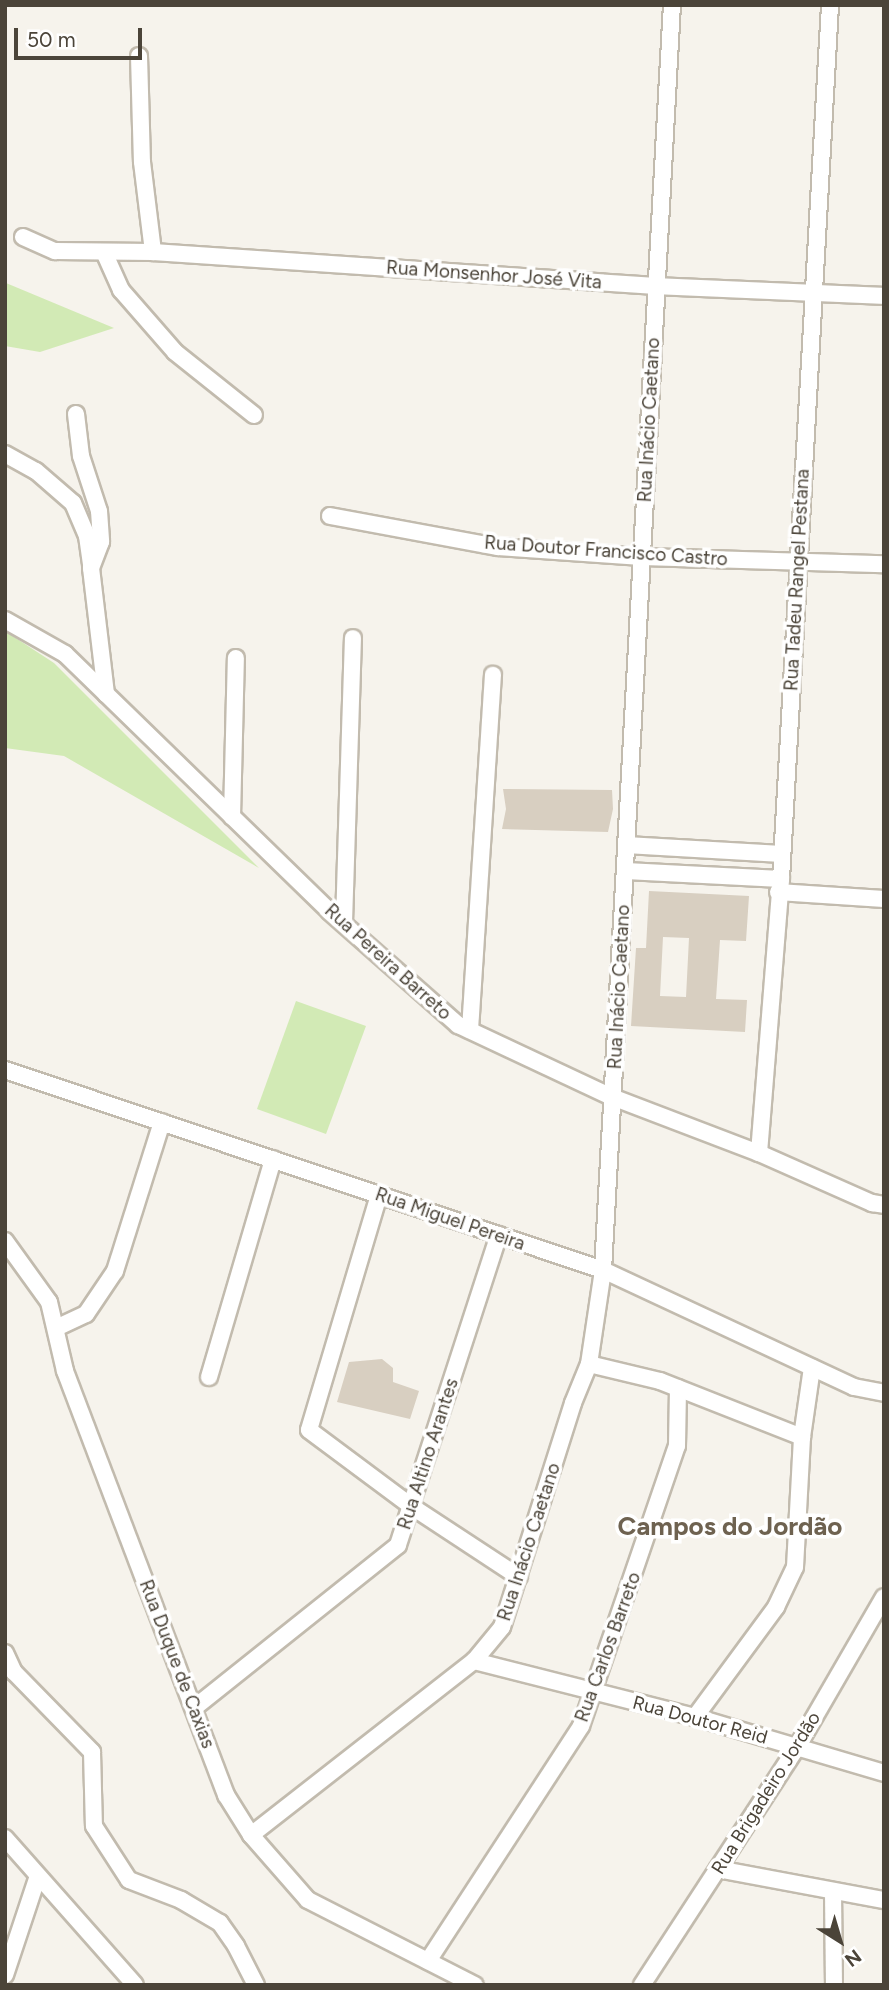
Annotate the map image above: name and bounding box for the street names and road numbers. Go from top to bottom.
street label: Rua Monsenhor José Vita [385,256,603,294]
street label: Rua Inácio Caetano [633,337,665,503]
street label: Rua Tadeu Rangel Pestana [780,468,814,692]
street label: Rua Doutor Francisco Castro [483,531,729,571]
street label: Rua Pereira Barreto [320,899,456,1025]
street label: Rua Inácio Caetano [603,904,635,1070]
street label: Rua Miguel Pereira [372,1183,528,1255]
street label: Rua Altino Arantes [393,1375,463,1533]
street label: Rua Inácio Caetano [493,1460,565,1624]
street label: Rua Carlos Barreto [570,1569,646,1725]
street label: Rua Duque de Caxias [134,1576,220,1752]
street label: Rua Doutor Reid [630,1691,770,1749]
street label: Rua Brigadeiro Jordão [707,1708,825,1878]

